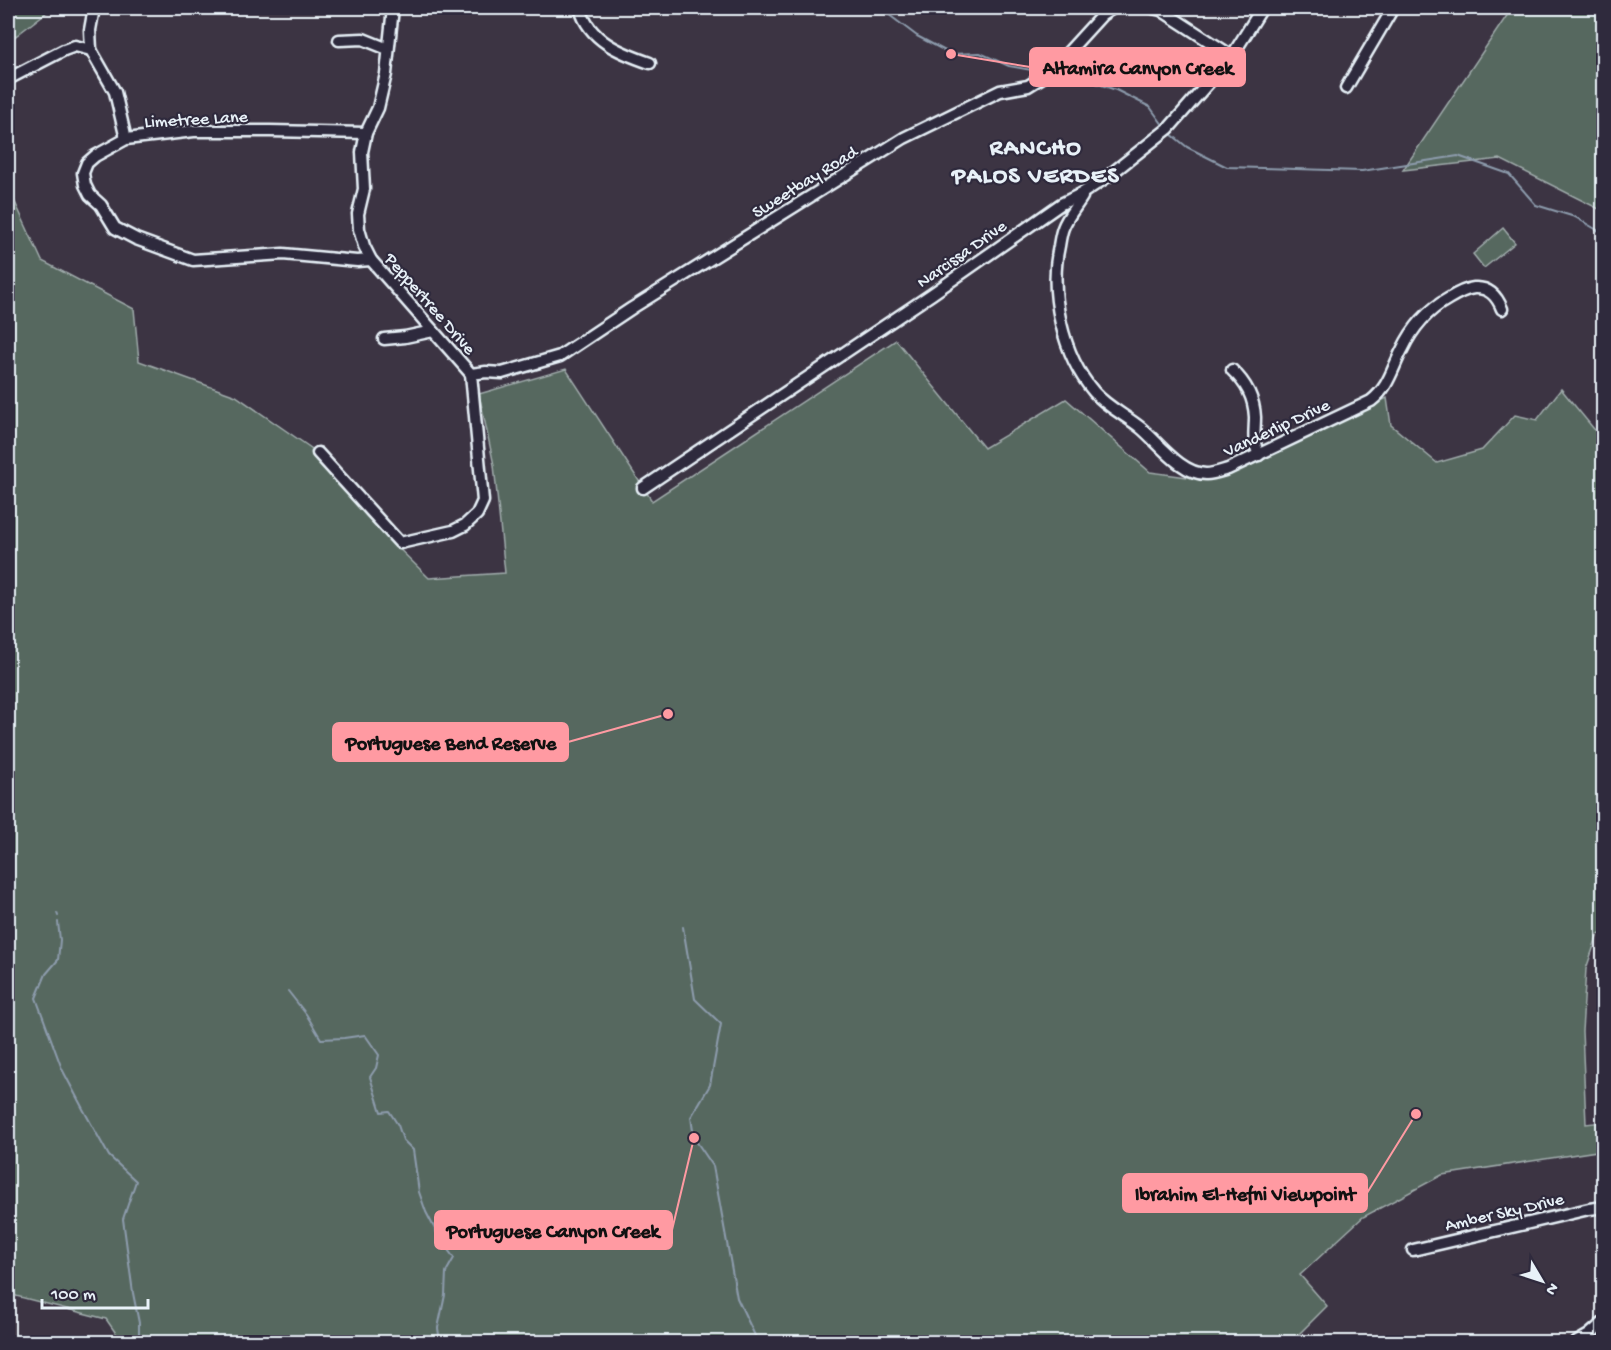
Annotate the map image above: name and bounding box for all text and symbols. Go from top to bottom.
callout: Altamira Canyon Creek [1030,48,1245,86]
text: Altamira Canyon Creek [1042,59,1235,82]
street label: Limetree Lane [144,107,249,134]
district label: RANCHO PALOS VERDES [950,135,1120,192]
street label: Sweetbay Road [749,142,863,224]
street label: Narcissa Drive [913,216,1012,294]
street label: Peppertree Drive [378,249,480,361]
street label: Vanderlip Drive [1220,395,1334,464]
callout: Portuguese Bend Reserve [333,723,568,761]
text: Portuguese Bend Reserve [345,734,557,757]
callout: Ibrahim El-Hefni Viewpoint [1123,1174,1367,1212]
text: Ibrahim El-Hefni Viewpoint [1135,1185,1357,1208]
street label: Amber Sky Drive [1443,1189,1567,1237]
callout: Portuguese Canyon Creek [435,1211,672,1249]
text: Portuguese Canyon Creek [446,1222,662,1245]
north arrow [1512,1251,1572,1311]
scale bar [42,1272,148,1310]
text: N [1540,1278,1562,1299]
text: 100 m [50,1285,96,1306]

